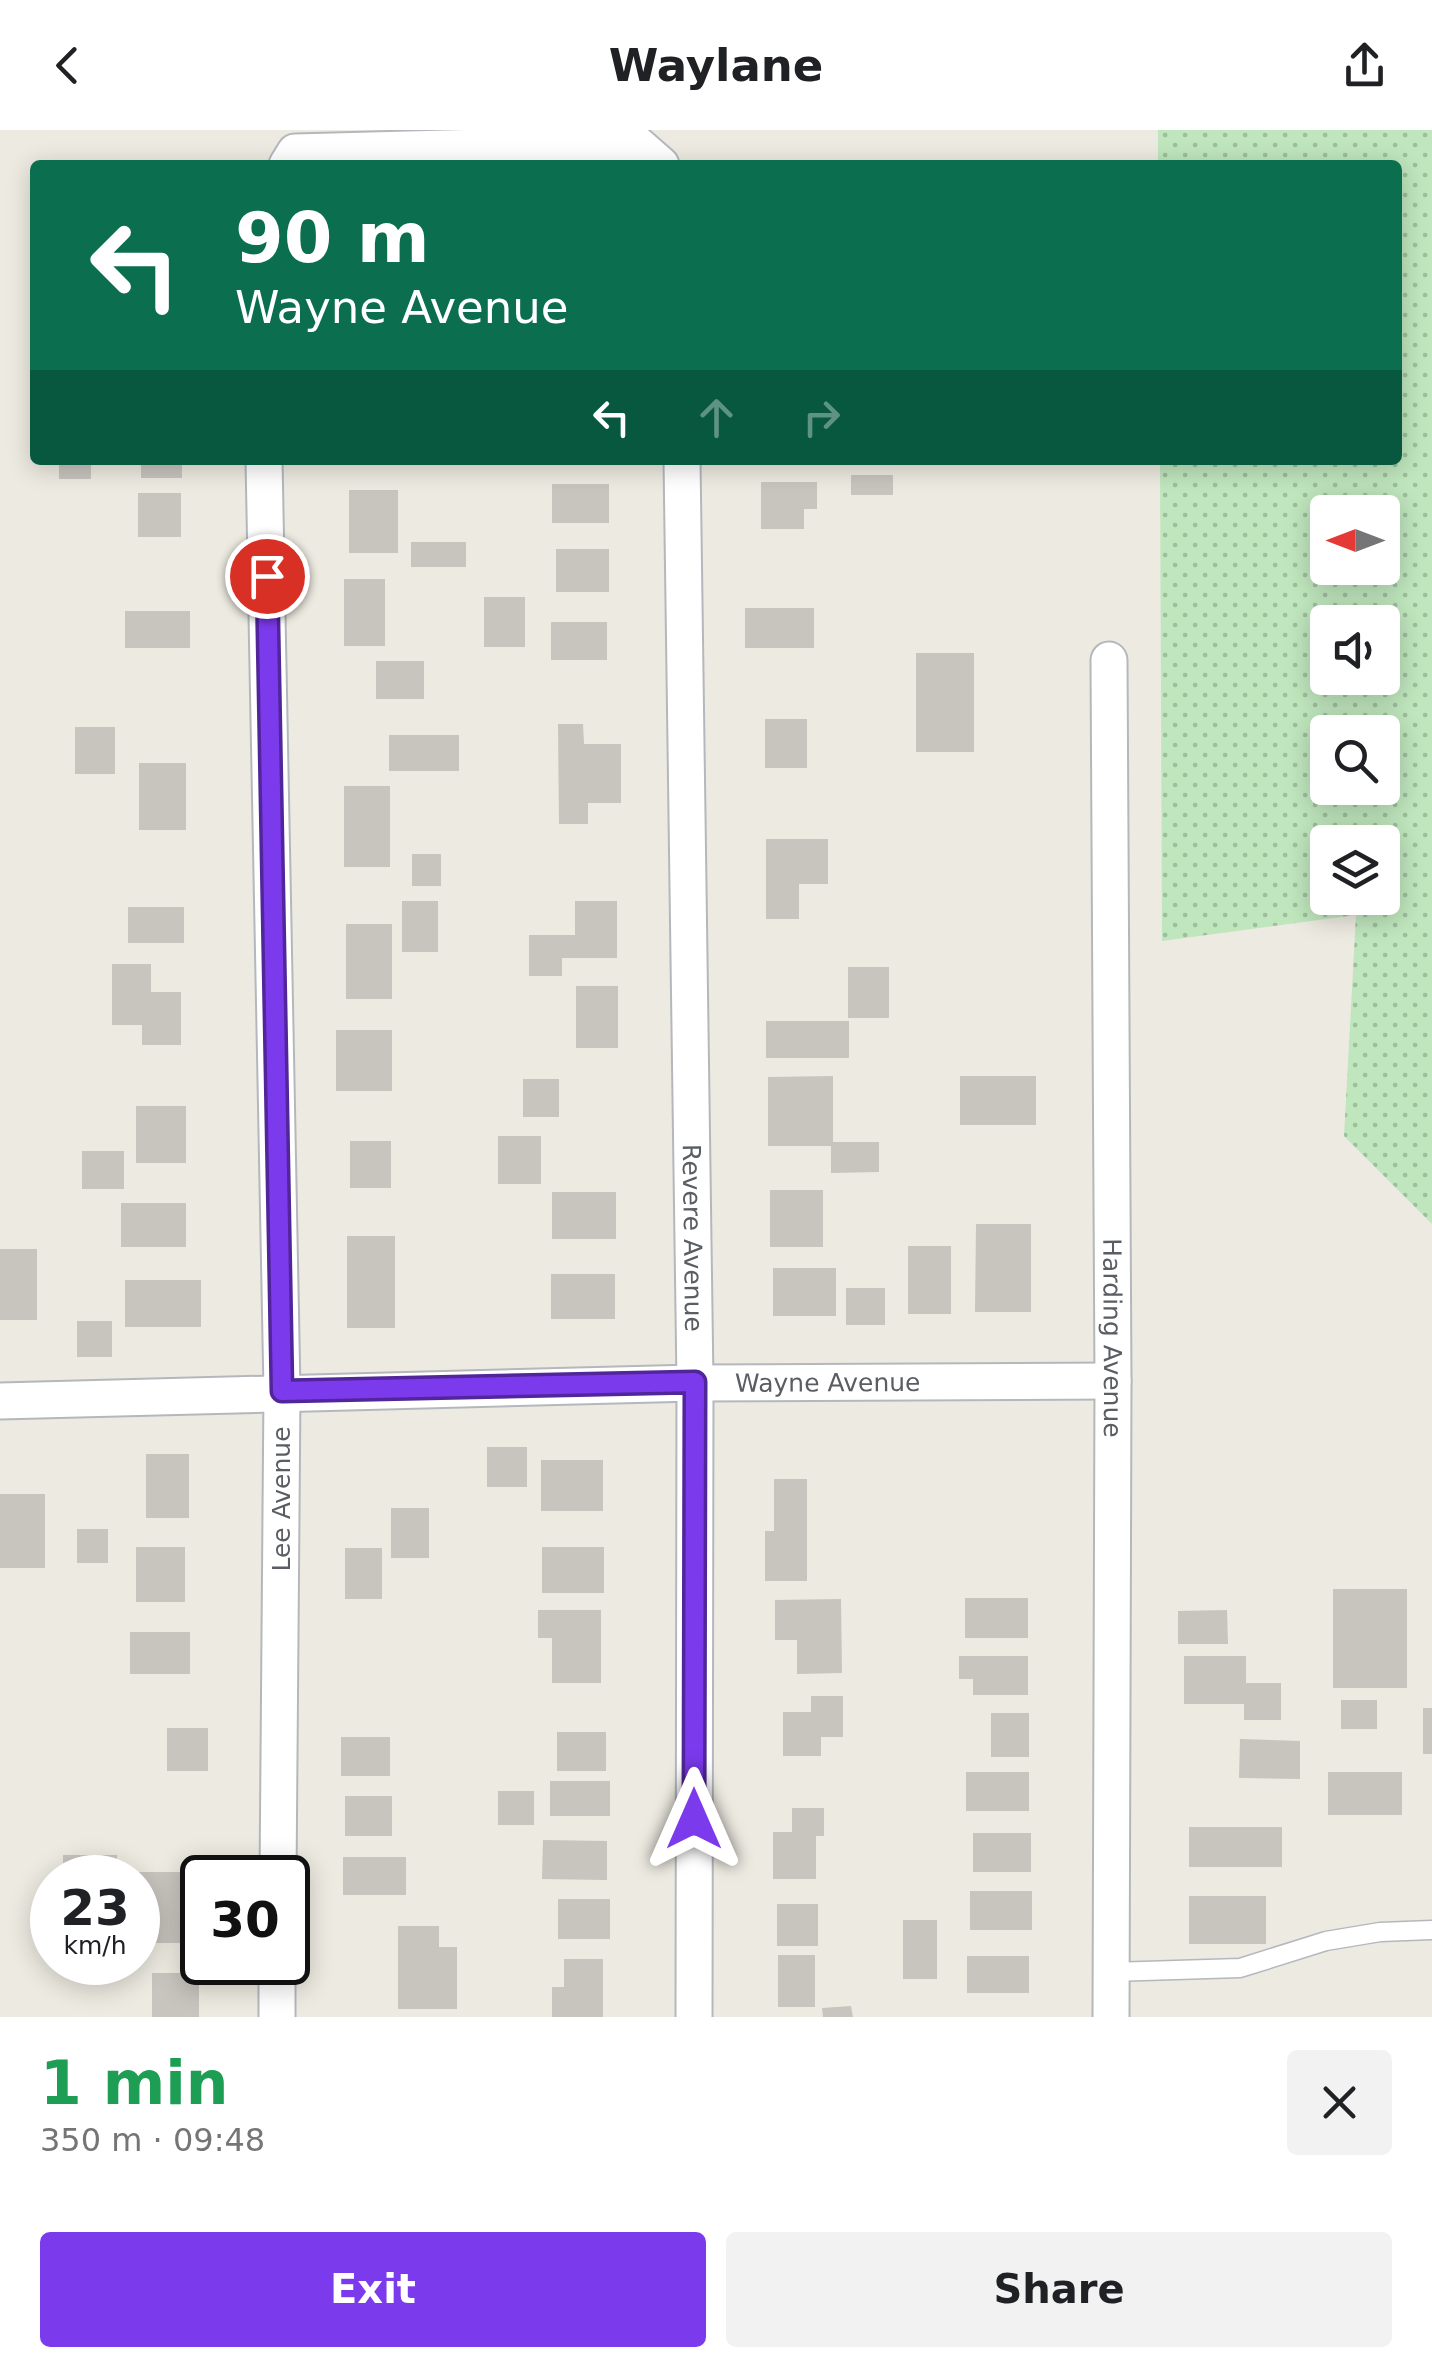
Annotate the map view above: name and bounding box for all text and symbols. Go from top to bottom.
icon: back [40,38,95,93]
icon: share [1337,38,1392,93]
text: Waylane [609,39,823,92]
text: 90 m [235,197,430,279]
icon: left [70,200,200,330]
text: Wayne Avenue [235,281,569,334]
icon: left [584,390,639,445]
icon: ahead [689,390,744,445]
icon: right [794,390,849,445]
north arrow [1310,495,1400,585]
map controls [1310,495,1400,915]
pin [225,534,310,619]
icon: arrive [240,549,295,604]
button: sound [1310,605,1400,695]
button: search [1310,715,1400,805]
button: layers [1310,825,1400,915]
street label: Revere Avenue [677,1144,709,1332]
street label: Harding Avenue [1098,1238,1128,1438]
street label: Wayne Avenue [735,1367,921,1397]
street label: Lee Avenue [267,1426,296,1572]
position arrow [642,1767,746,1871]
speed limit sign: 30 [180,1855,310,1985]
text: 23 [60,1879,130,1937]
text: km/h [63,1931,127,1960]
text: 1 min [40,2048,228,2118]
button: close [1287,2050,1392,2155]
text: 350 m · 09:48 [40,2121,265,2159]
button: Exit [40,2232,706,2347]
button: Share [726,2232,1392,2347]

